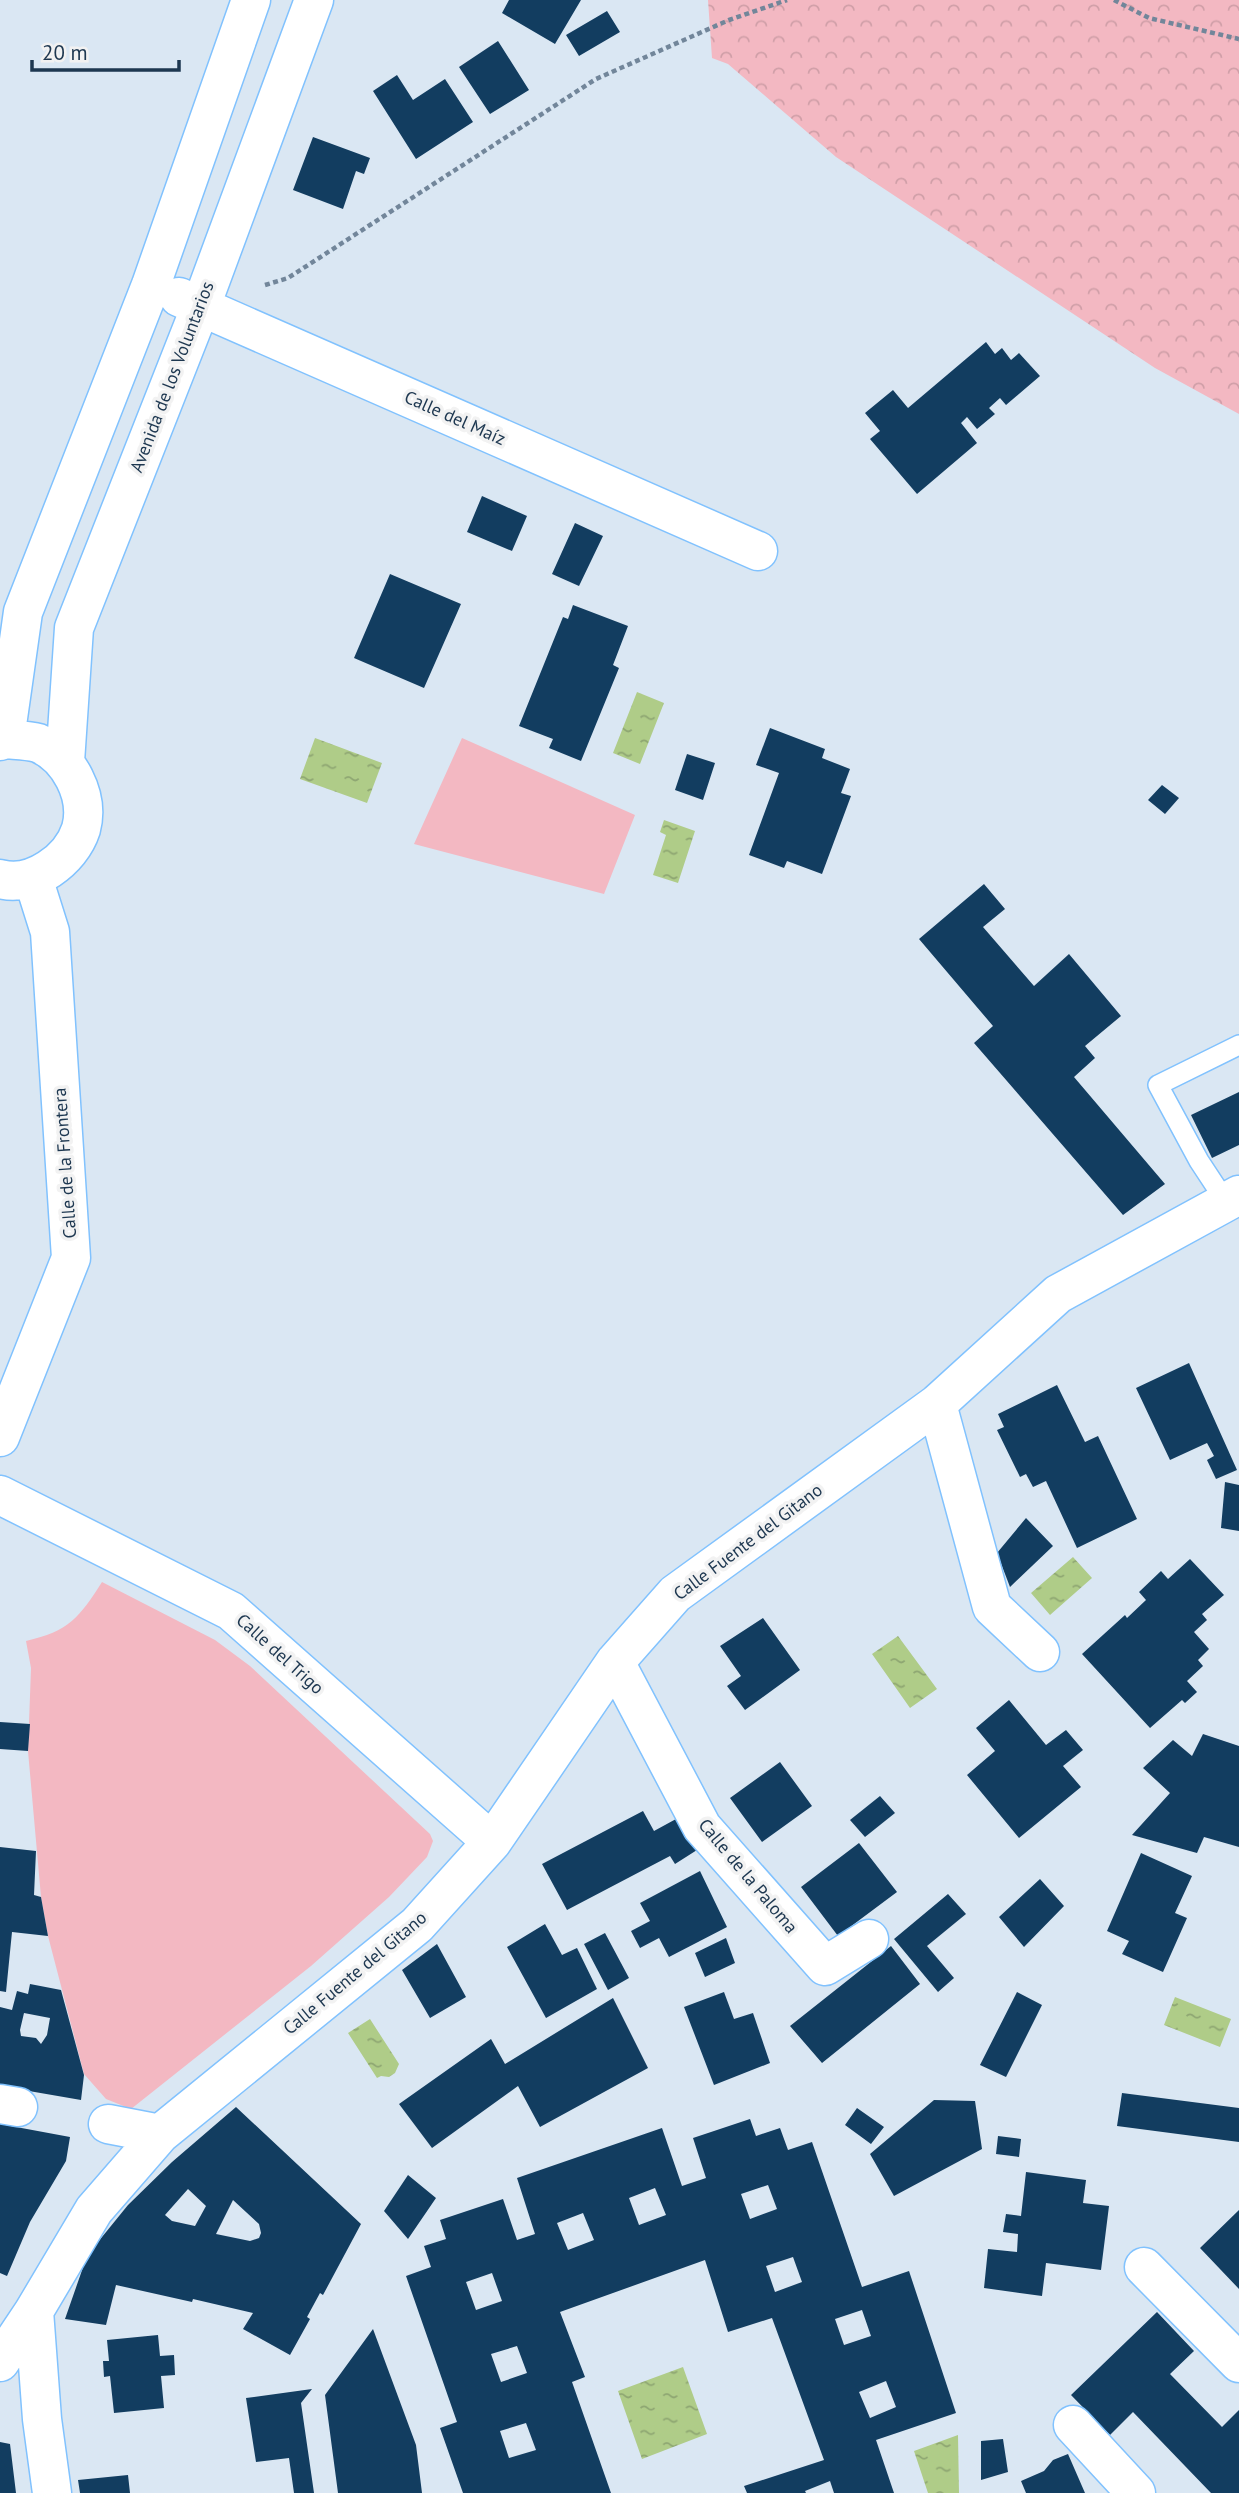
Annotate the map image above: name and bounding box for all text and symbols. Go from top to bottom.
scale bar [32,28,178,72]
text: 20 m [42,39,88,66]
street label: Avenida de los Voluntarios [124,278,219,476]
street label: Calle del Maíz [401,385,509,450]
street label: Calle de la Frontera [48,1087,81,1239]
street label: Calle Fuente del Gitano [669,1478,827,1605]
street label: Calle del Trigo [232,1608,329,1699]
street label: Calle de la Paloma [694,1814,803,1938]
street label: Calle Fuente del Gitano [278,1906,431,2039]

